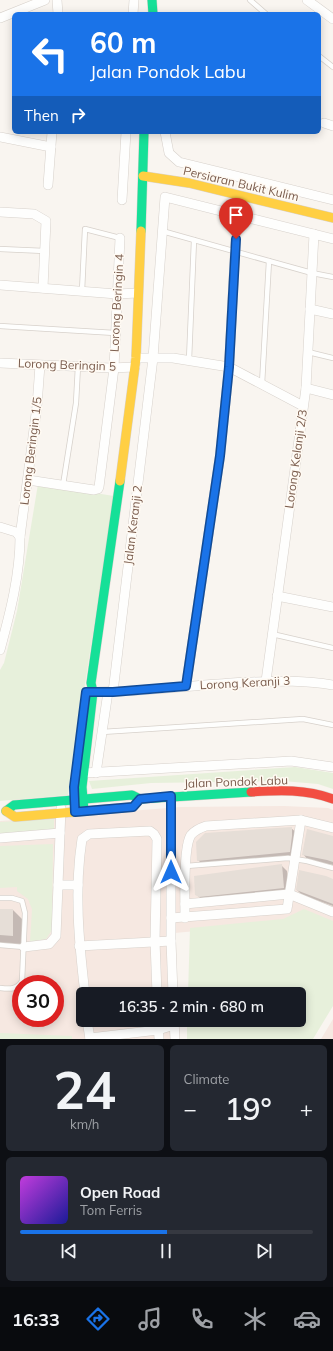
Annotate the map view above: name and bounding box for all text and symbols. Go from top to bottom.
text: 60 m [90,25,156,60]
icon: left [24,28,76,80]
text: Jalan Pondok Labu [90,60,246,83]
icon: right [67,104,89,126]
text: Then [24,106,59,125]
street label: Persiaran Bukit Kulim [182,163,300,204]
pin [219,198,253,239]
icon: arrive [225,204,247,226]
street label: Lorong Beringin 4 [106,254,127,352]
street label: Lorong Beringin 5 [18,355,116,374]
street label: Lorong Beringin 1/5 [16,396,45,506]
street label: Lorong Kelanji 2/3 [281,409,310,509]
street label: Jalan Keranji 2 [120,484,145,566]
street label: Lorong Keranji 3 [199,673,291,692]
street label: Jalan Pondok Labu [184,772,288,791]
position arrow [150,851,192,893]
speed limit sign: 30 [12,975,64,1027]
text: 16:35 · 2 min · 680 m [118,997,264,1016]
text: 24 [54,1057,116,1122]
text: Climate [184,1071,229,1087]
text: 19° [225,1090,272,1128]
text: − [184,1095,197,1123]
text: + [300,1095,313,1123]
text: km/h [70,1116,99,1132]
text: Open Road [80,1183,160,1202]
text: Tom Ferris [80,1202,142,1218]
icon: previous [58,1240,80,1262]
icon: pause [155,1240,177,1262]
icon: next [253,1240,275,1262]
icon: directions [84,1305,112,1333]
icon: music [136,1305,164,1333]
icon: phone [188,1305,216,1333]
icon: climate [241,1305,269,1333]
icon: car [293,1305,321,1333]
text: 16:33 [12,1308,60,1331]

